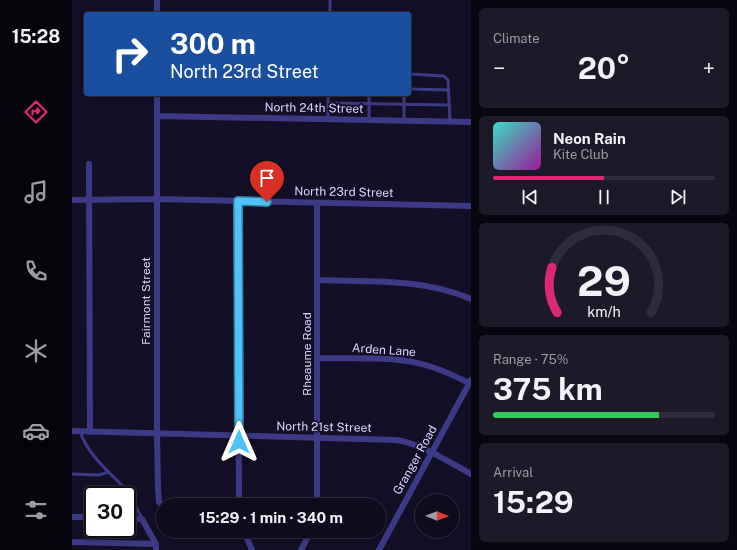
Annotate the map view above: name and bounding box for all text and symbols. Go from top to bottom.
text: 15:28 [12,26,60,47]
text: 300 m [170,27,256,60]
icon: right [104,28,156,80]
text: Climate [493,31,540,46]
text: 20° [578,50,630,86]
text: − [493,55,505,81]
text: + [703,55,715,81]
text: North 23rd Street [170,61,319,82]
icon: directions [22,98,50,126]
street label: North 24th Street [264,100,364,116]
text: Neon Rain [553,130,626,147]
text: Kite Club [553,147,608,162]
pin [250,161,284,202]
icon: arrive [256,167,278,189]
icon: music [22,178,50,206]
street label: North 23rd Street [294,184,394,200]
icon: previous [519,186,541,208]
icon: pause [593,186,615,208]
icon: next [667,186,689,208]
text: 29 [577,256,631,305]
icon: phone [22,257,50,285]
street label: Fairmont Street [139,257,153,345]
text: km/h [587,303,621,320]
street label: Rheaume Road [300,312,314,396]
icon: climate [22,337,50,365]
street label: Arden Lane [352,341,417,359]
text: Range · 75% [493,352,569,367]
text: 375 km [493,371,603,407]
icon: car [22,417,50,445]
street label: North 21st Street [276,419,372,435]
position arrow [218,421,260,463]
street label: Granger Road [390,423,440,497]
text: Arrival [493,465,533,480]
text: 15:29 [493,484,574,520]
speed limit sign: 30 [84,486,136,538]
north arrow [415,494,459,538]
map controls [415,494,459,538]
icon: filters [22,496,50,524]
text: 15:29 · 1 min · 340 m [199,509,343,526]

